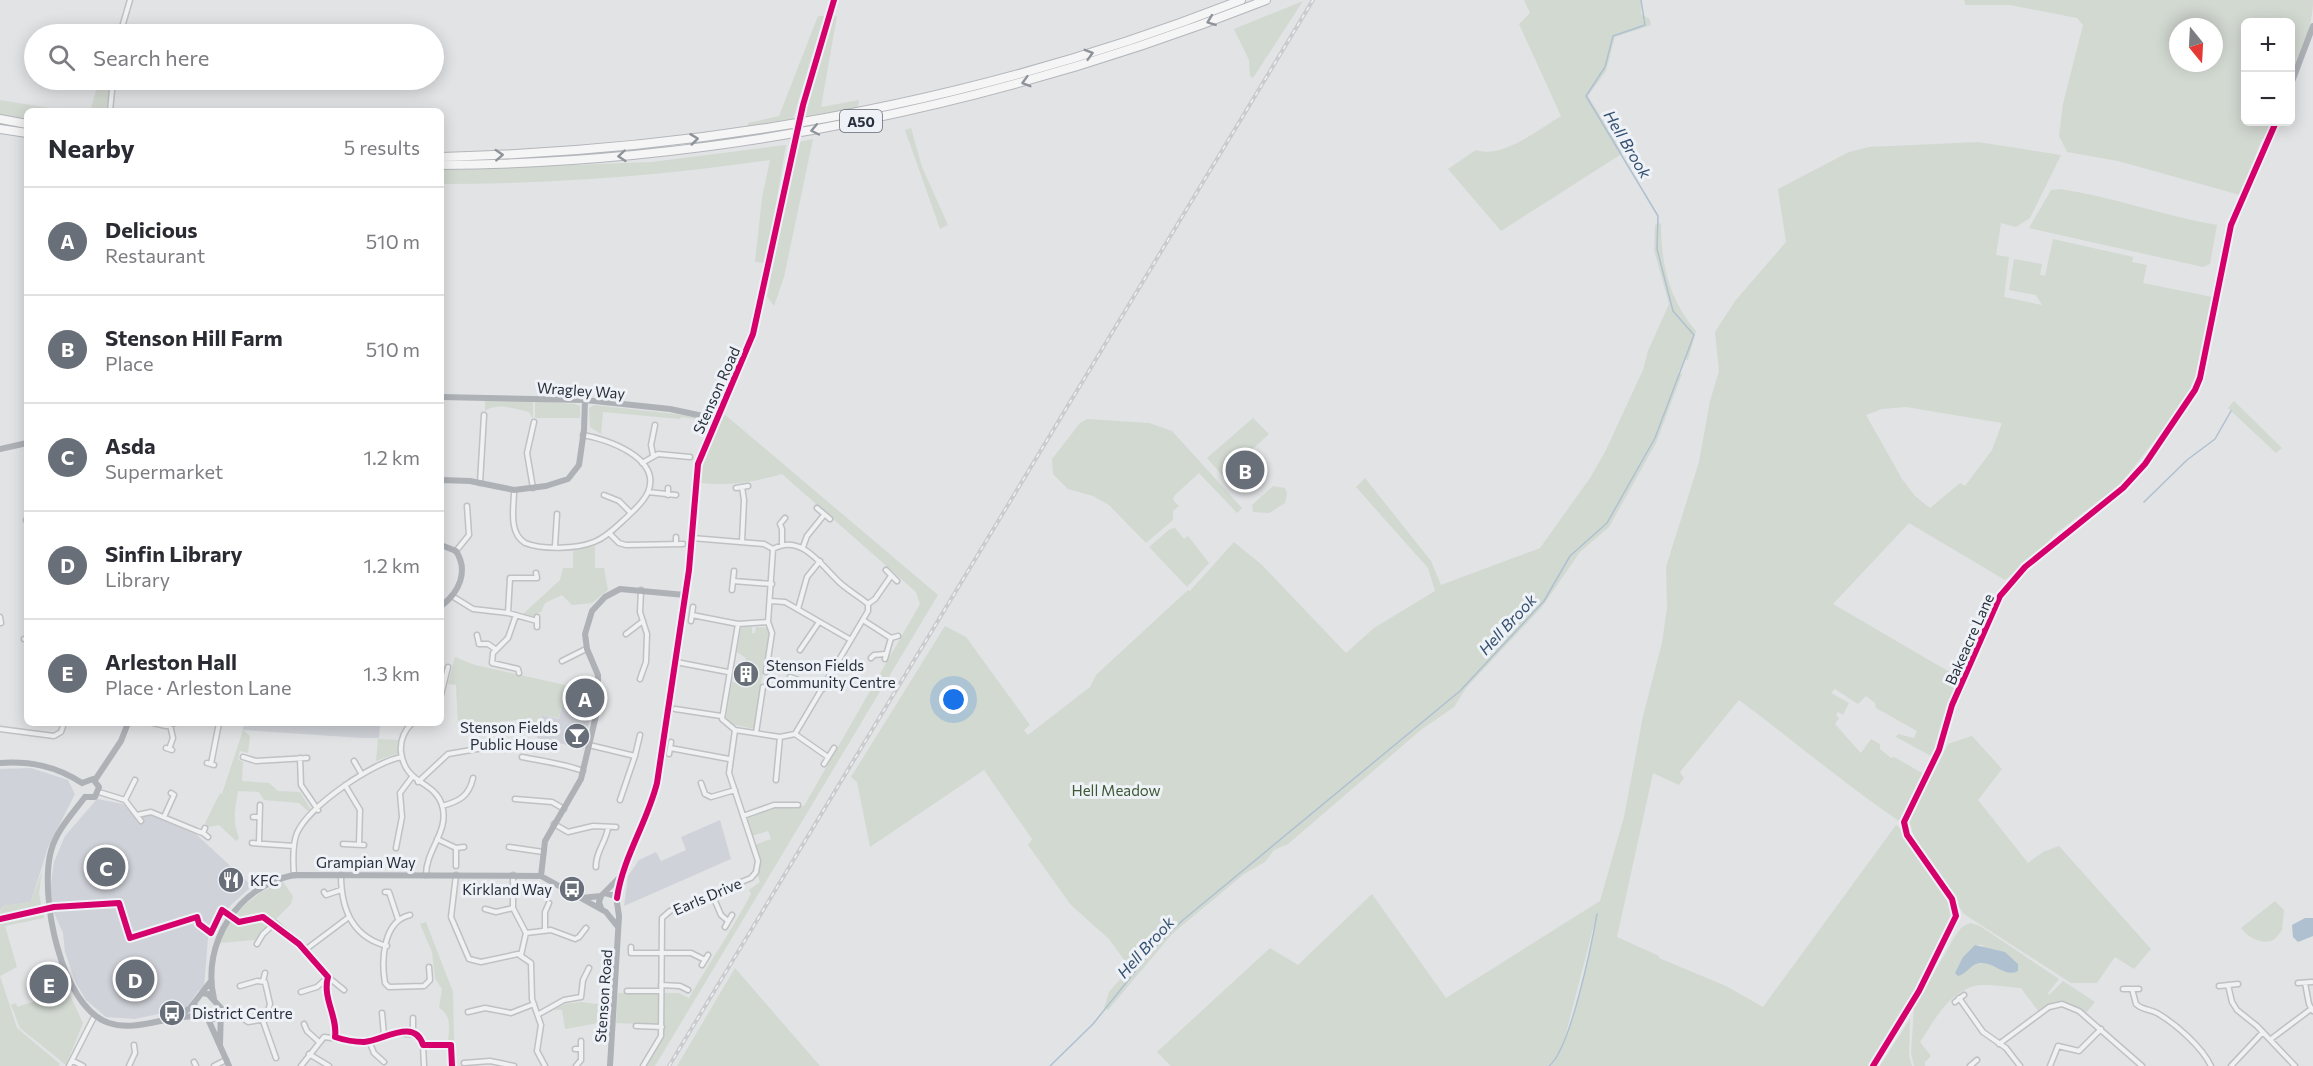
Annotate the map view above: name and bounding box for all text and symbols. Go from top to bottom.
one-way arrow [1206,14,1217,26]
north arrow [2169,18,2223,72]
map controls [2241,18,2295,126]
button: + [2241,18,2295,72]
search box [24,24,444,90]
icon: search [45,41,78,74]
text: Search here [93,44,209,71]
one-way arrow [1083,49,1094,61]
button: − [2241,72,2295,126]
one-way arrow [1021,75,1032,87]
water label: Hell Brook [1600,107,1656,182]
road number: A50 [840,110,882,132]
one-way arrow [811,123,821,136]
text: Nearby [48,132,135,163]
one-way arrow [689,134,698,146]
text: 5 results [344,135,420,159]
one-way arrow [495,148,504,161]
one-way arrow [617,149,626,162]
text: Delicious [105,216,198,243]
text: A [60,229,75,253]
text: 510 m [366,229,420,253]
text: Restaurant [105,243,205,267]
text: Stenson Hill Farm [105,324,283,351]
text: B [61,337,74,361]
text: 510 m [366,337,420,361]
street label: Stenson Road [689,344,743,436]
text: Place [105,351,154,375]
street label: Wragley Way [536,378,626,402]
text: Asda [105,432,156,459]
text: C [61,445,74,469]
text: 1.2 km [364,445,420,469]
pin: B [1226,448,1264,492]
text: Supermarket [105,459,223,483]
text: Sinfin Library [105,540,243,567]
text: D [60,553,75,577]
text: 1.2 km [364,553,420,577]
text: Library [105,567,170,591]
water label: Hell Brook [1474,590,1540,658]
street label: Bakeacre Lane [1941,591,1997,687]
text: Arleston Hall [105,648,237,675]
place label: Stenson Fields Community Centre [766,656,896,691]
building icon: Stenson Fields Community Centre [731,659,761,689]
text: E [62,661,73,685]
text: 1.3 km [363,661,420,685]
text: Place · Arleston Lane [105,675,292,699]
pin: A [566,676,604,720]
your location [939,685,968,714]
place label: Stenson Fields Public House [460,718,558,753]
bar icon: Stenson Fields Public House [562,721,592,751]
park label: Hell Meadow [1071,781,1161,799]
pin: C [86,844,126,890]
street label: Grampian Way [316,853,416,871]
restaurant icon: KFC [216,865,246,895]
place label: KFC [250,871,279,889]
bus stop icon: Kirkland Way [557,874,587,904]
street label: Earls Drive [670,874,744,918]
place label: Kirkland Way [462,880,552,898]
water label: Hell Brook [1113,912,1178,982]
street label: Stenson Road [591,949,615,1043]
pin: D [116,956,154,1002]
pin: E [29,962,68,1006]
bus stop icon: District Centre [157,998,187,1028]
place label: District Centre [192,1004,293,1022]

